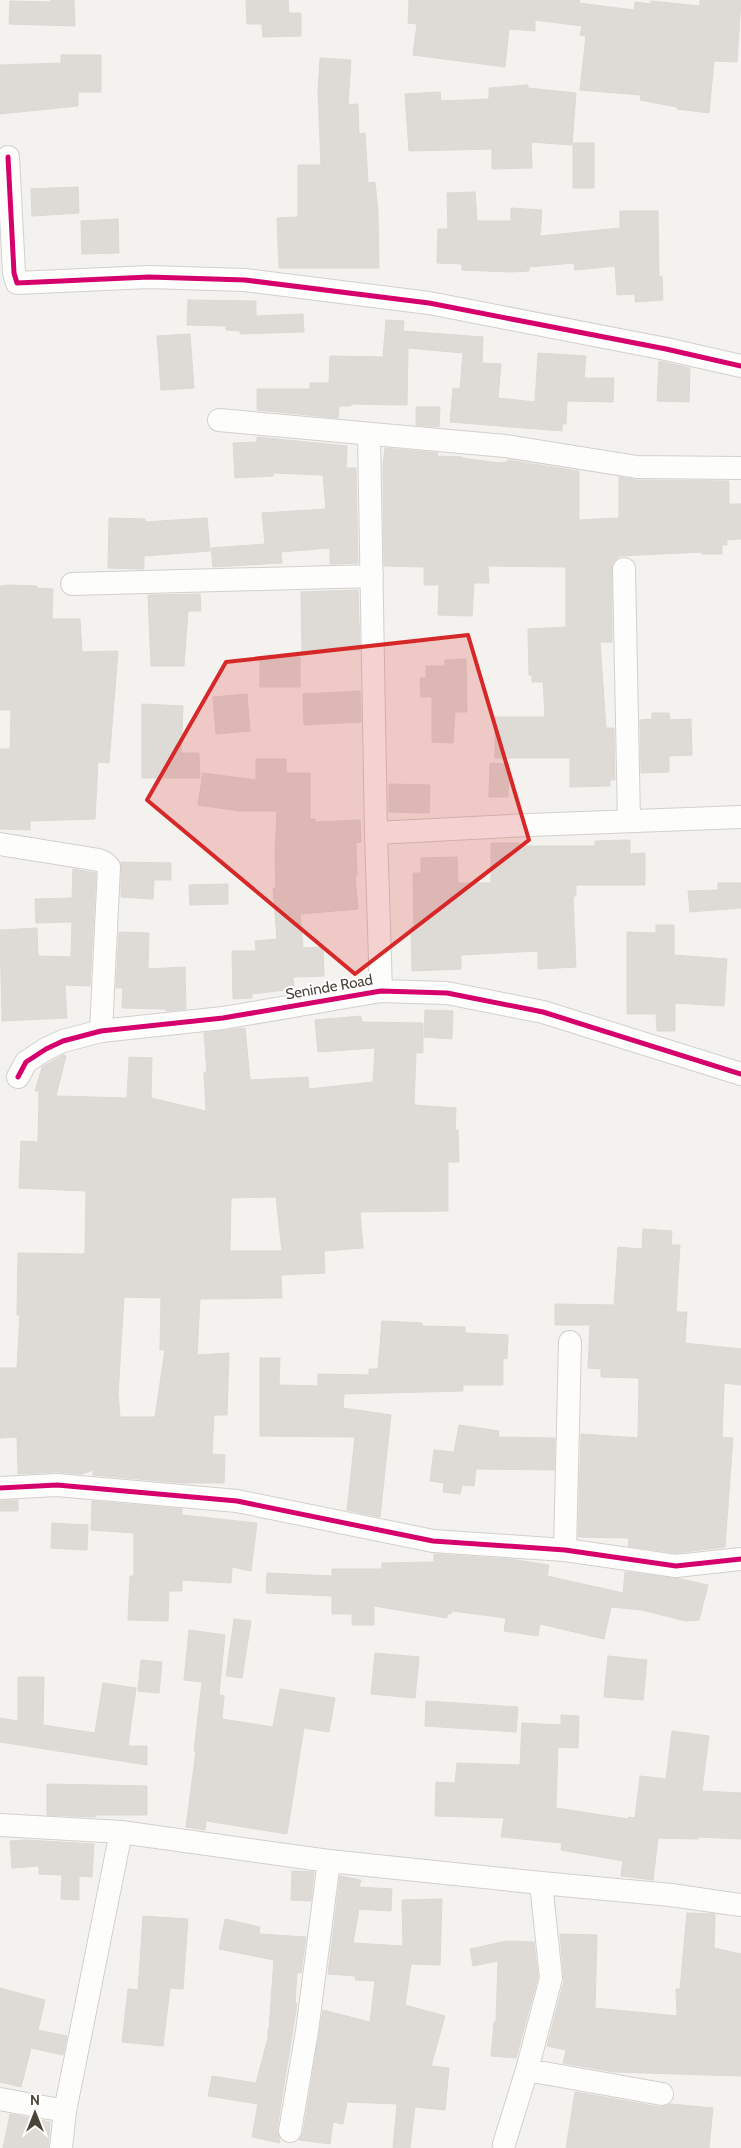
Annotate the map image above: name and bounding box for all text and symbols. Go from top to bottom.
street label: Seninde Road [284,970,374,1004]
north arrow [10,2088,60,2138]
text: N [30,2091,40,2109]

